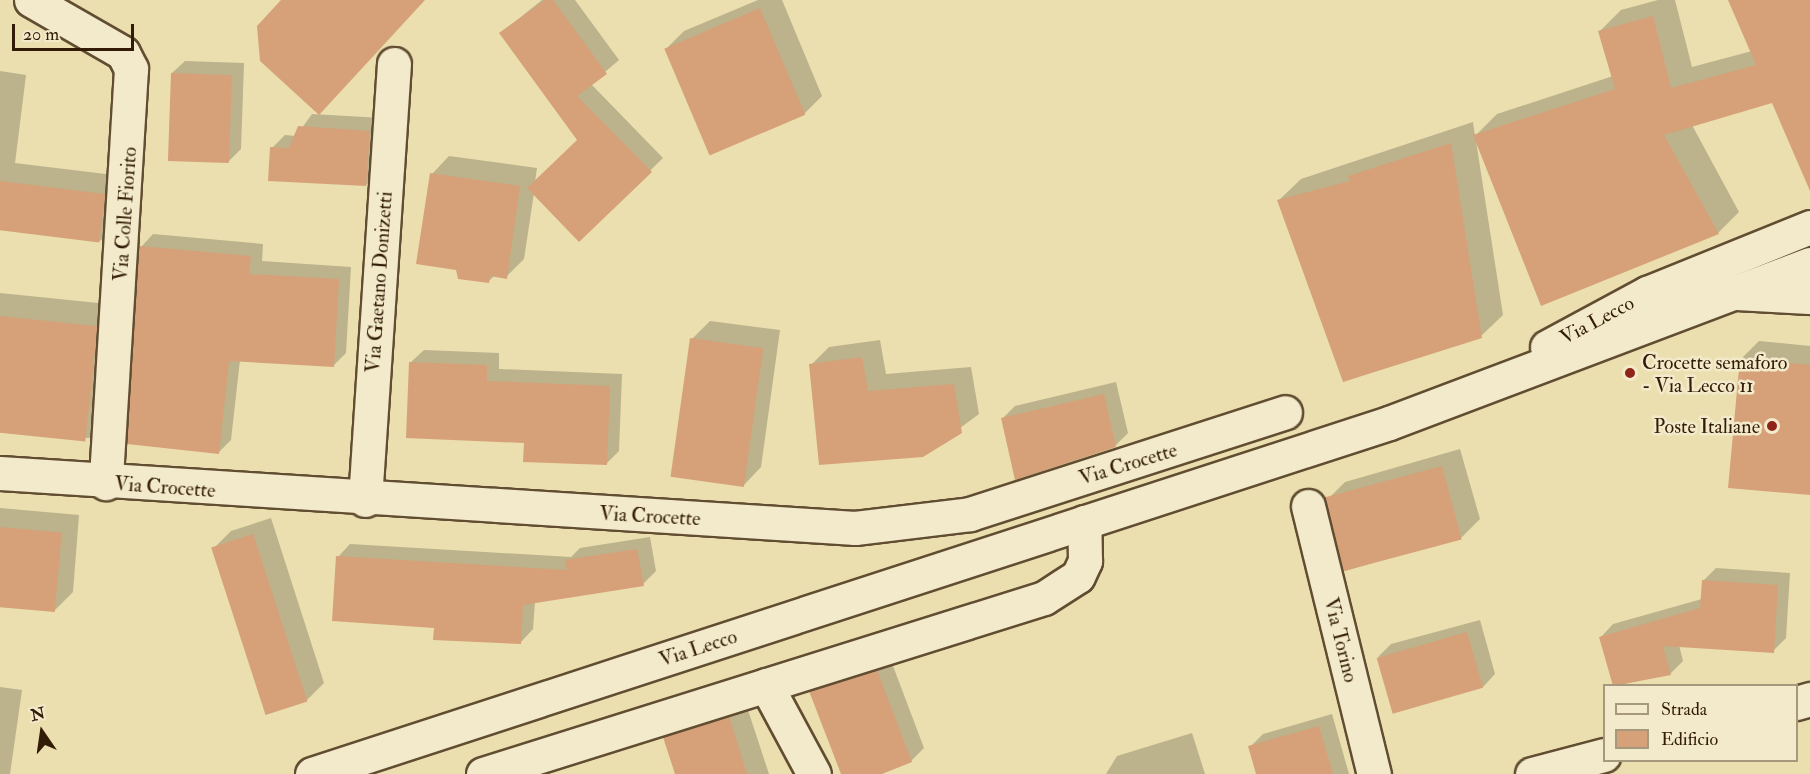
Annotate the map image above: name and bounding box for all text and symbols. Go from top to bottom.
scale bar [15,12,136,50]
text: 20 m [23,23,59,46]
street label: Via Colle Fiorito [108,146,142,282]
street label: Via Gaetano Donizetti [361,190,397,374]
street label: Via Lecco [1556,291,1638,349]
place label: Crocette semaforo - Via Lecco 11 [1642,350,1787,397]
marker: Crocette semaforo - Via Lecco 11 [1623,366,1637,380]
place label: Poste Italiane [1653,414,1760,438]
marker: Poste Italiane [1765,419,1779,433]
street label: Via Crocette [1076,438,1180,490]
street label: Via Crocette [114,472,216,502]
street label: Via Crocette [599,501,701,531]
street label: Via Torino [1319,595,1363,685]
street label: Via Lecco [656,624,740,672]
legend [1603,684,1798,762]
text: Strada [1661,698,1707,721]
north arrow [12,702,72,762]
text: N [29,703,47,726]
text: Edificio [1661,728,1718,751]

